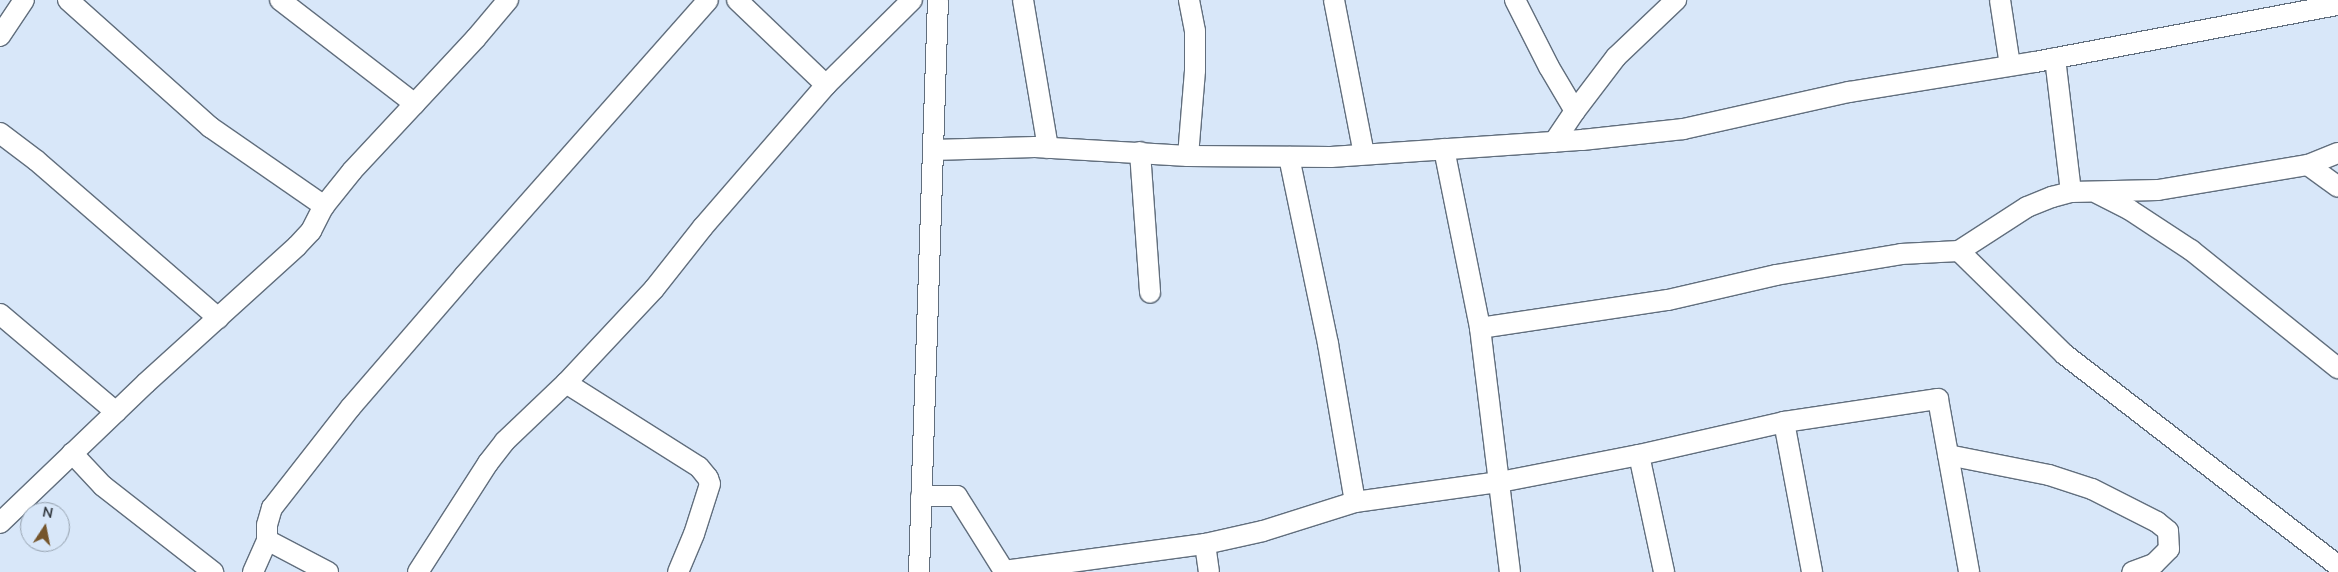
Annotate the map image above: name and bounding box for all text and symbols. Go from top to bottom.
north arrow [20,502,70,552]
text: N [41,502,55,523]

